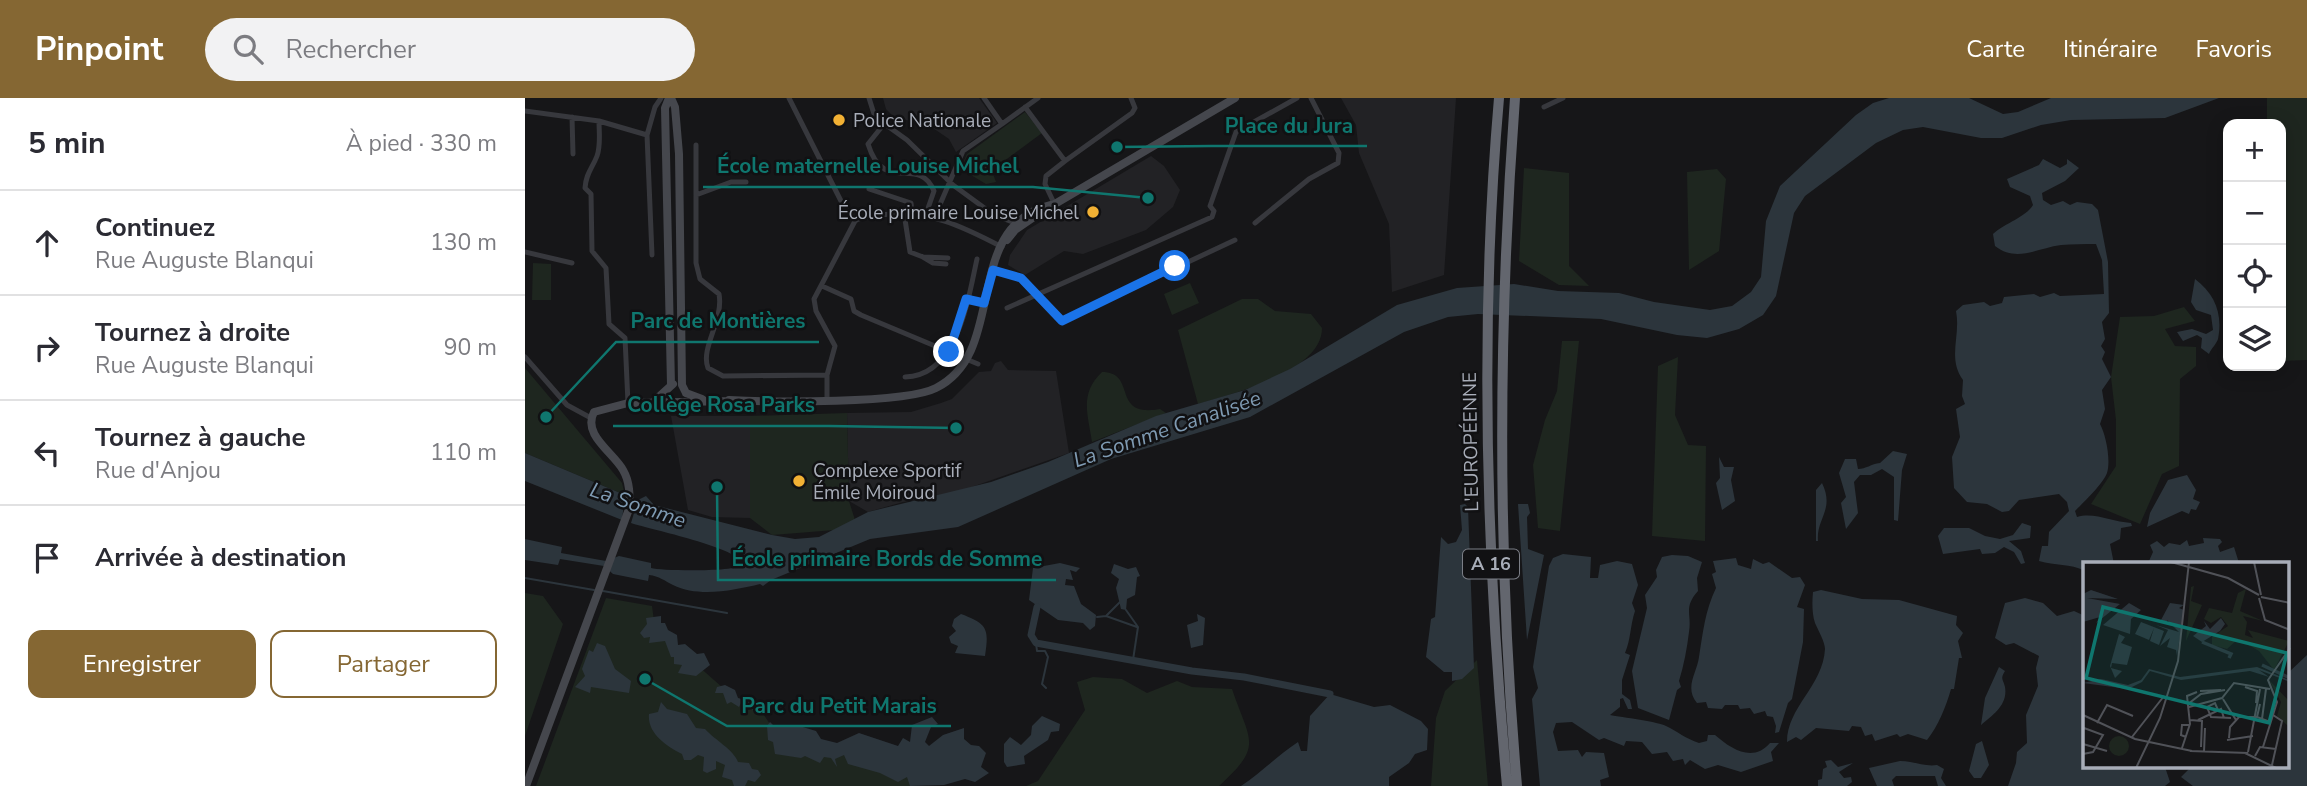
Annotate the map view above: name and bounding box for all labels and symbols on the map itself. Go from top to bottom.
callout: Place du Jura [1211,104,1367,146]
place label: Police Nationale [853,108,991,134]
marker: Police Nationale [831,112,847,128]
text: Place du Jura [1225,112,1353,140]
callout: École maternelle Louise Michel [703,145,1033,187]
text: École maternelle Louise Michel [717,152,1019,180]
place label: École primaire Louise Michel [838,200,1079,226]
marker: École primaire Louise Michel [1085,204,1101,220]
route start [1159,250,1190,281]
callout: Parc de Montières [616,300,819,342]
text: Parc de Montières [630,307,806,335]
route end [933,336,964,367]
street label: L'EUROPÉENNE [1457,372,1485,512]
callout: Collège Rosa Parks [613,384,829,426]
water label: La Somme Canalisée [1070,384,1264,474]
text: Collège Rosa Parks [627,391,815,419]
place label: Complexe Sportif Émile Moiroud [813,458,962,506]
marker: Complexe Sportif Émile Moiroud [791,473,807,489]
water label: La Somme [586,476,690,534]
callout: École primaire Bords de Somme [718,538,1056,580]
text: École primaire Bords de Somme [732,545,1042,573]
road number: A 16 [1463,550,1519,578]
inset map [2083,562,2289,768]
callout: Parc du Petit Marais [727,684,951,726]
text: Parc du Petit Marais [741,692,937,720]

